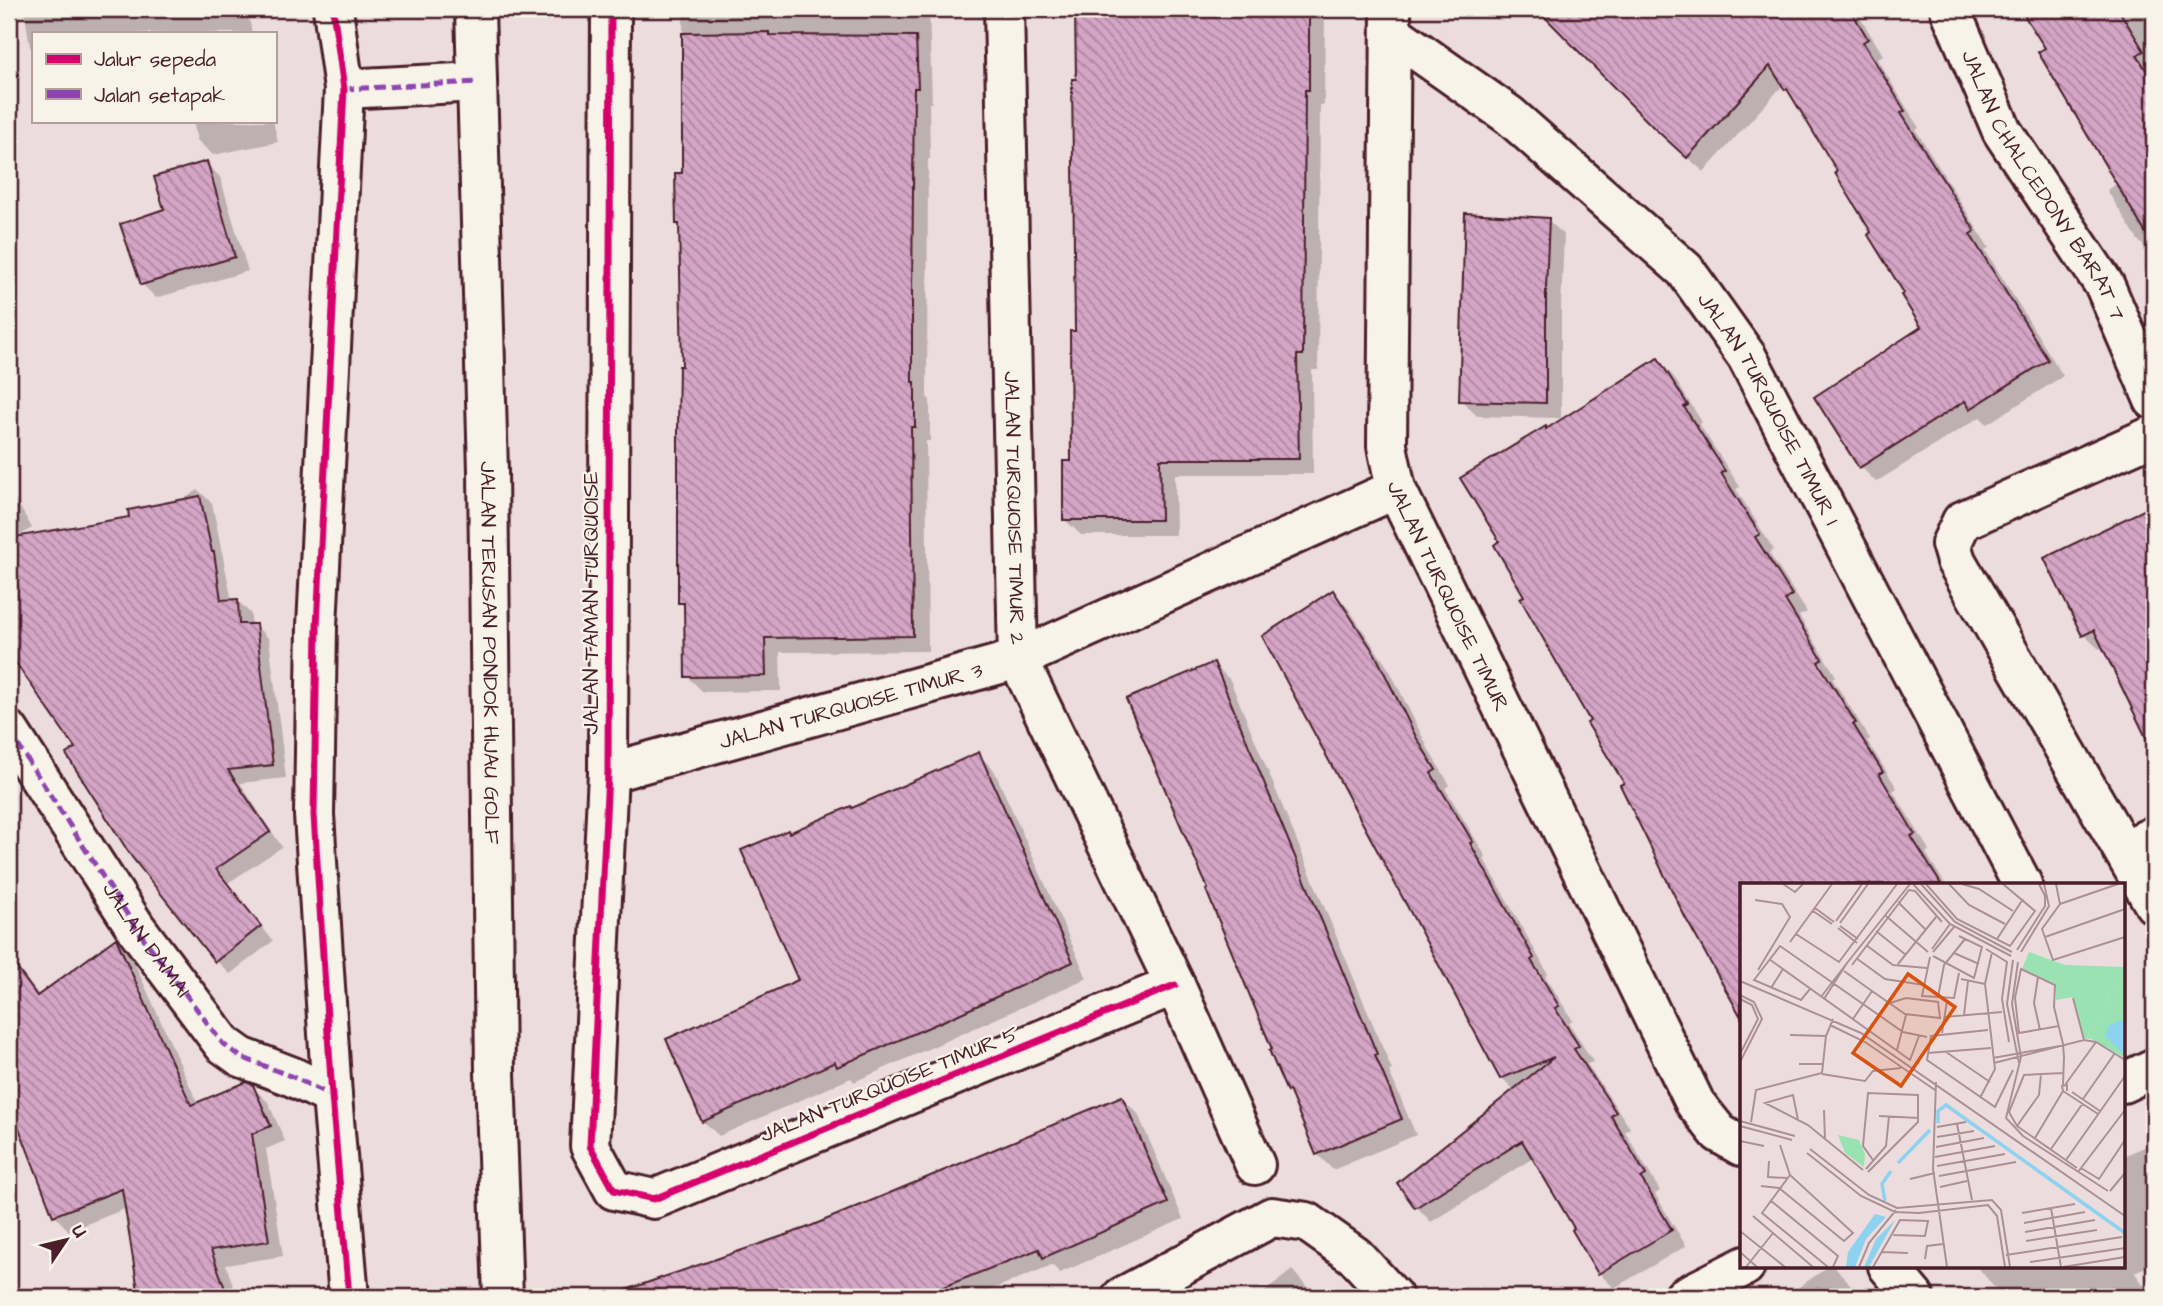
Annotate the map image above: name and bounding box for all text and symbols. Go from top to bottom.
legend [32,32,276,122]
text: Jalur sepeda [94,45,216,75]
street label: JALAN CHALCEDONY BARAT 7 [1954,45,2132,325]
text: Jalan setapak [94,81,225,111]
street label: JALAN TURQUOISE TIMUR 1 [1690,286,1846,530]
street label: JALAN TURQUOISE TIMUR 2 [997,371,1032,645]
street label: JALAN TERUSAN PONDOK HIJAU GOLF [473,461,506,845]
street label: JALAN TAMAN TURQUOISE [577,471,606,734]
street label: JALAN TURQUOISE TIMUR [1380,479,1516,716]
street label: JALAN TURQUOISE TIMUR 3 [716,655,986,756]
street label: JALAN DAMAI [95,877,197,1004]
inset map [1740,883,2124,1268]
street label: JALAN TURQUOISE TIMUR 5 [756,1019,1023,1150]
north arrow [32,1204,102,1274]
text: U [65,1219,93,1243]

